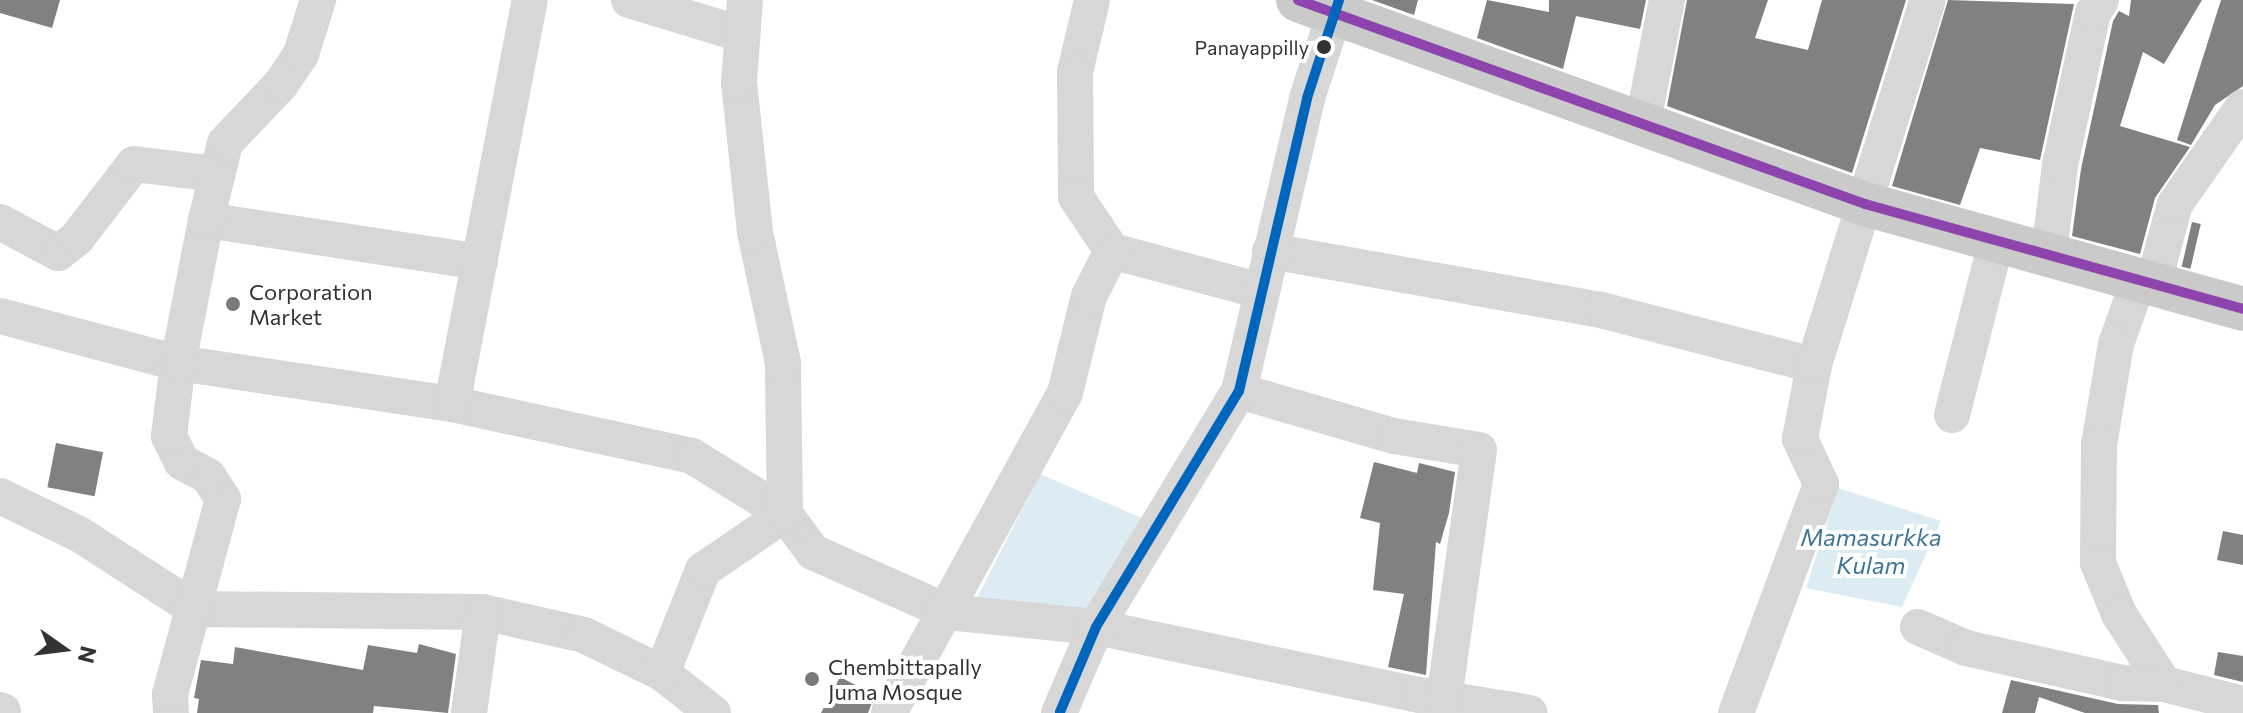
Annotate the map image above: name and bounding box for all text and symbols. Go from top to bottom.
place label: Panayappilly [1194,35,1309,59]
marker: Panayappilly [1316,39,1332,55]
place label: Corporation Market [249,278,373,330]
marker: Corporation Market [224,295,242,313]
water label: Mamasurkka Kulam [1800,523,1942,579]
north arrow [24,609,104,689]
text: N [73,644,103,666]
place label: Chembittapally Juma Mosque [828,653,982,704]
marker: Chembittapally Juma Mosque [803,670,821,688]

